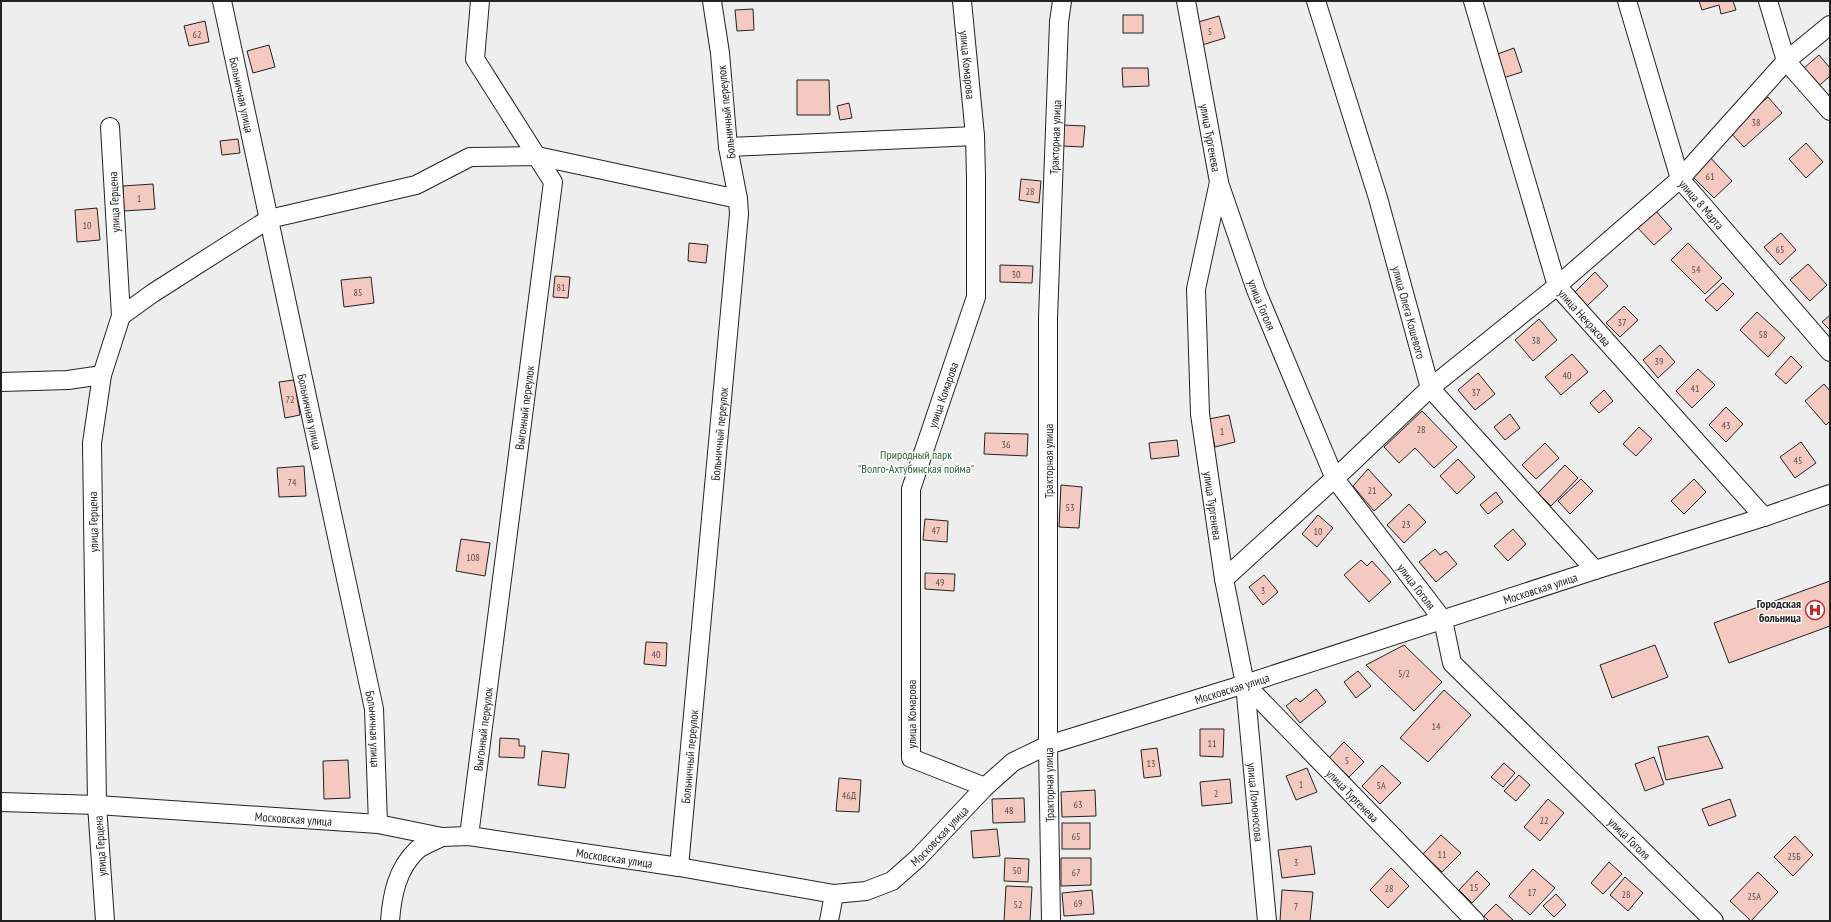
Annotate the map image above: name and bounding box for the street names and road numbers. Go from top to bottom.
street label: улица Комарова [957,30,979,100]
street label: Больничная улица [227,56,258,134]
street label: Больничный переулок [714,64,738,159]
street label: Тракторная улица [1046,99,1064,175]
street label: улица Тургенева [1197,102,1225,173]
street label: улица Герцена [105,171,123,233]
street label: улица 8 Марта [1676,176,1728,232]
street label: улица Олега Кошевого [1389,264,1429,360]
street label: улица Гоголя [1245,277,1280,333]
street label: улица Некрасова [1555,285,1615,349]
street label: улица Комарова [925,360,961,430]
street label: Выгонный переулок [511,364,537,450]
street label: Больничная улица [295,372,326,451]
street label: Больничный переулок [707,386,731,481]
street label: Тракторная улица [1041,423,1056,498]
street label: улица Тургенева [1201,470,1226,541]
street label: улица Герцена [85,491,101,553]
street label: улица Гоголя [1395,560,1440,612]
street label: Московская улица [1501,569,1579,607]
street label: Московская улица [1193,669,1271,707]
street label: улица Комарова [904,679,919,748]
street label: Выгонный переулок [470,686,496,772]
street label: Больничная улица [363,689,384,768]
street label: Больничный переулок [677,709,701,804]
street label: Тракторная улица [1041,747,1057,823]
street label: улица Ломоносова [1245,762,1267,842]
street label: улица Тургенева [1324,765,1382,825]
street label: Московская улица [907,802,971,869]
street label: Московская улица [254,808,333,828]
street label: улица Гоголя [1605,814,1654,862]
street label: улица Герцена [90,815,110,877]
street label: Московская улица [575,844,654,871]

